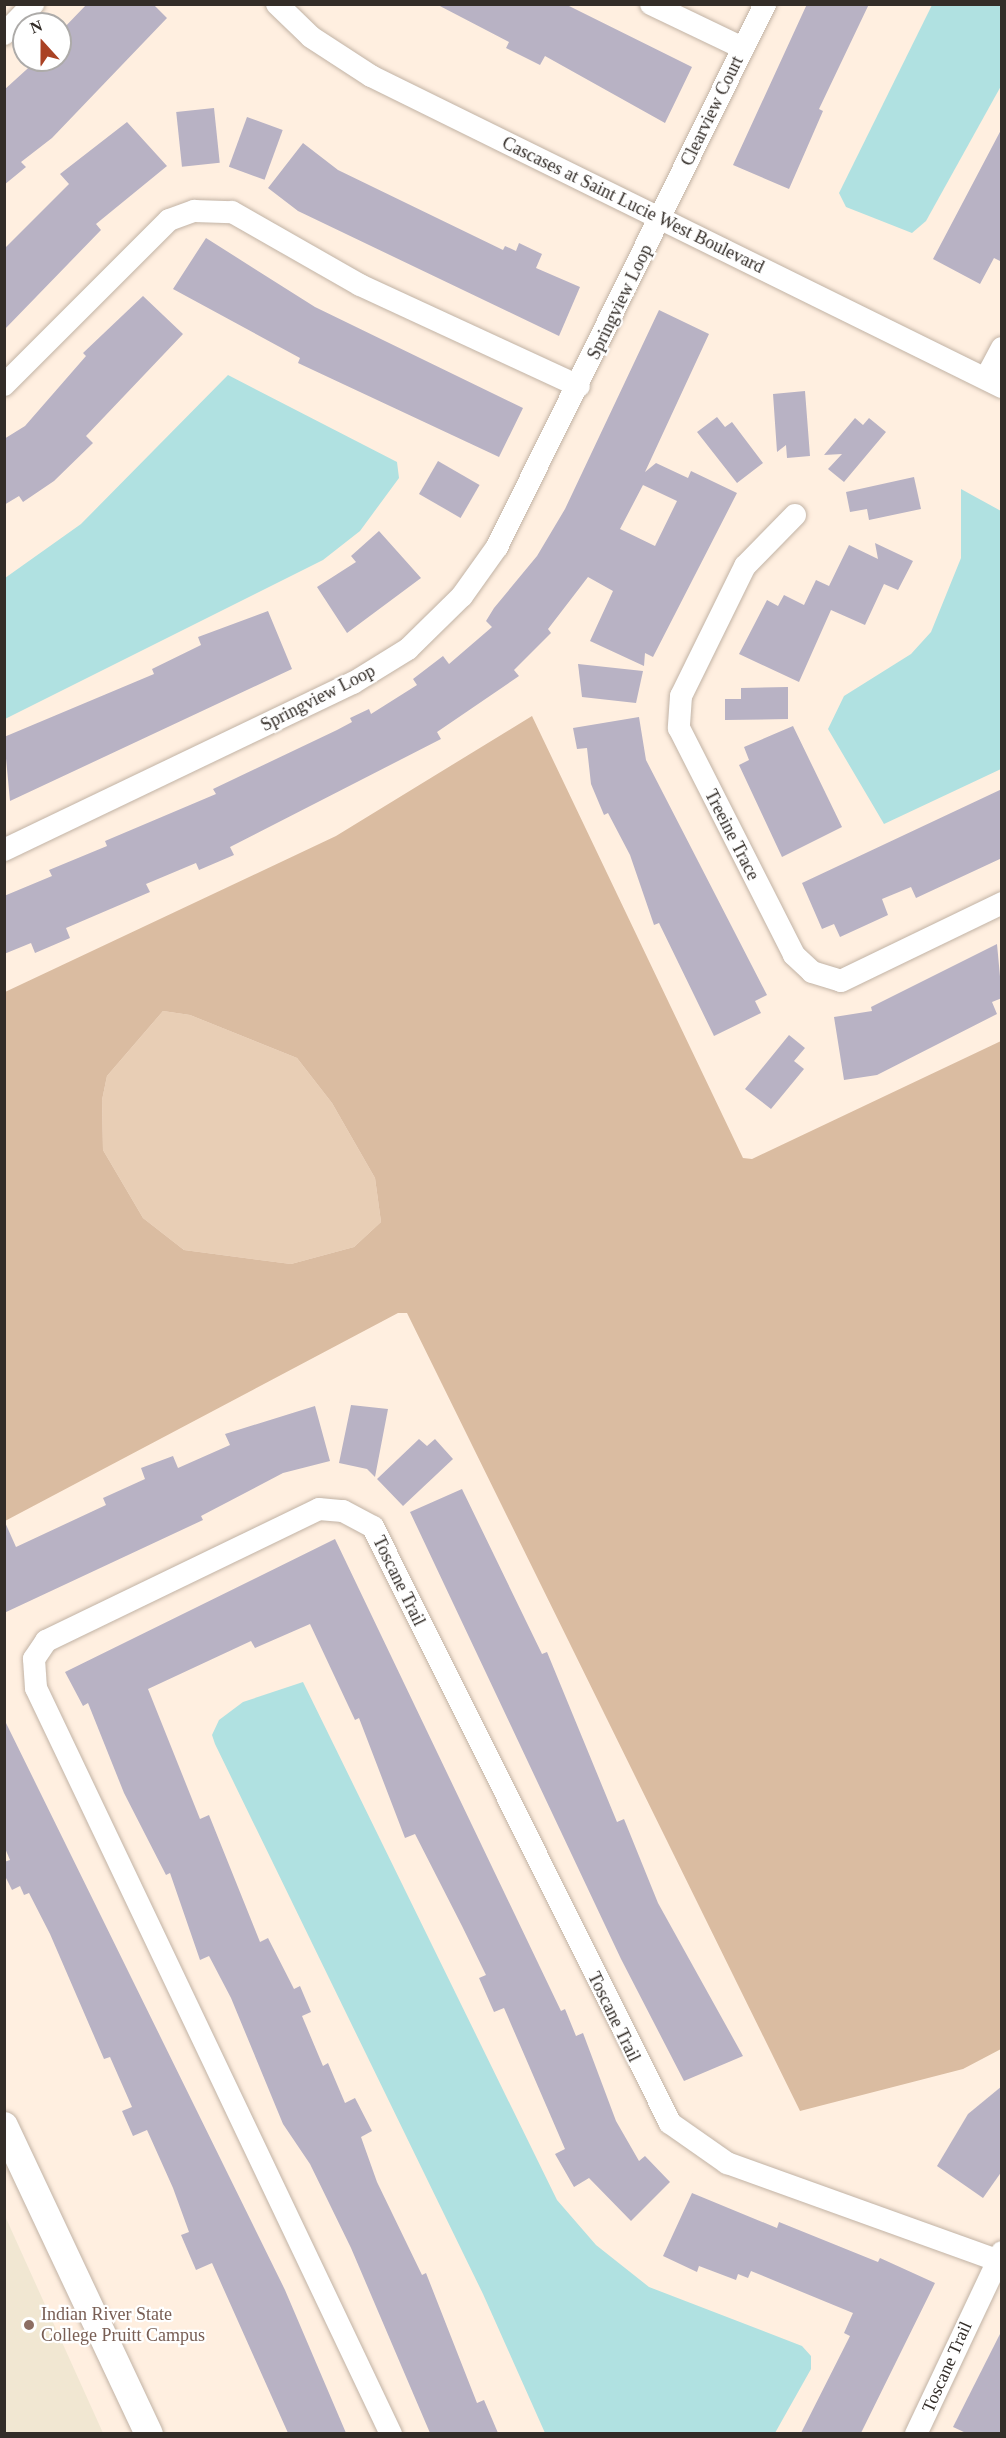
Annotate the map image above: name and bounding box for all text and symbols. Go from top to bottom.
north arrow [12,12,72,72]
text: N [28,17,45,37]
street label: Clearview Court [676,53,748,169]
street label: Cascases at Saint Lucie West Boulevard [498,132,768,278]
street label: Springview Loop [583,241,657,363]
street label: Springview Loop [257,660,379,736]
street label: Treeine Trace [700,786,764,884]
street label: Toscane Trail [368,1532,430,1630]
street label: Toscane Trail [583,1968,645,2066]
place label: Indian River State College Pruitt Campus [41,2304,205,2346]
marker: Indian River State College Pruitt Campus [22,2318,36,2332]
street label: Toscane Trail [917,2318,977,2416]

